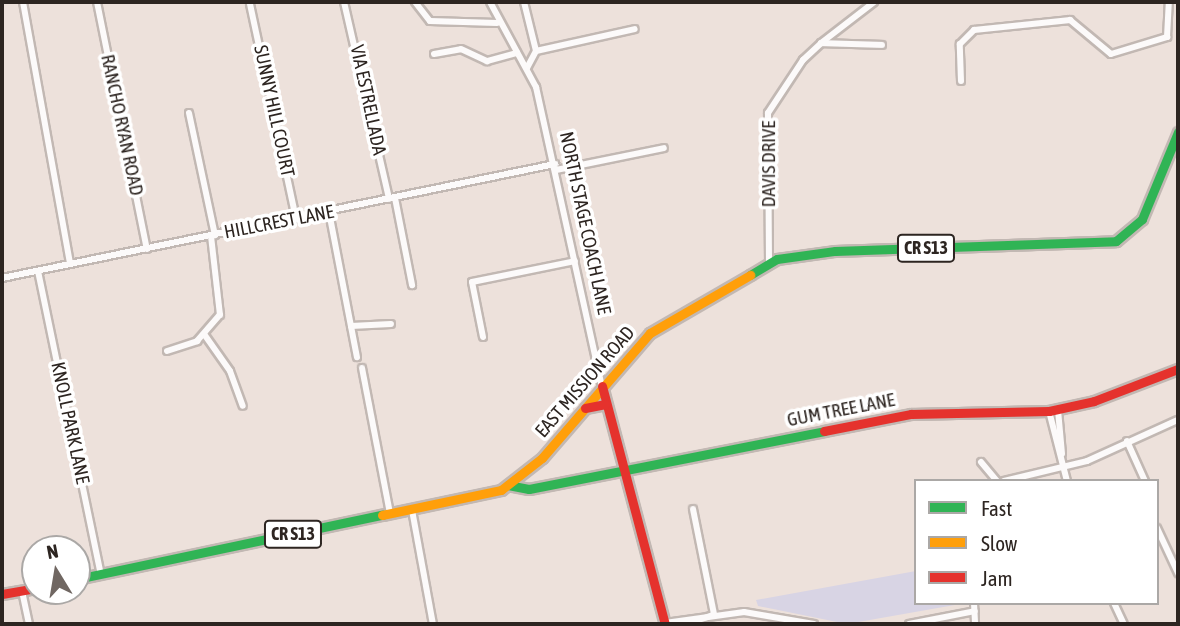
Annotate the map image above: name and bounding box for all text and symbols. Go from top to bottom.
street label: SUNNY HILL COURT [249,43,299,179]
street label: VIA ESTRELLADA [345,43,391,157]
street label: RANCHO RYAN ROAD [96,52,148,198]
street label: DAVIS DRIVE [758,121,780,207]
street label: NORTH STAGE COACH LANE [554,130,616,316]
street label: HILLCREST LANE [222,200,336,244]
road number: CR S13 [896,234,956,262]
street label: EAST MISSION ROAD [530,322,640,442]
street label: KNOLL PARK LANE [46,360,94,486]
street label: GUM TREE LANE [785,388,897,432]
legend [914,479,1159,605]
text: Fast [981,496,1012,520]
road number: CR S13 [263,520,323,548]
text: Slow [981,531,1017,555]
north arrow [21,535,91,605]
text: N [45,539,60,563]
text: Jam [981,566,1013,590]

